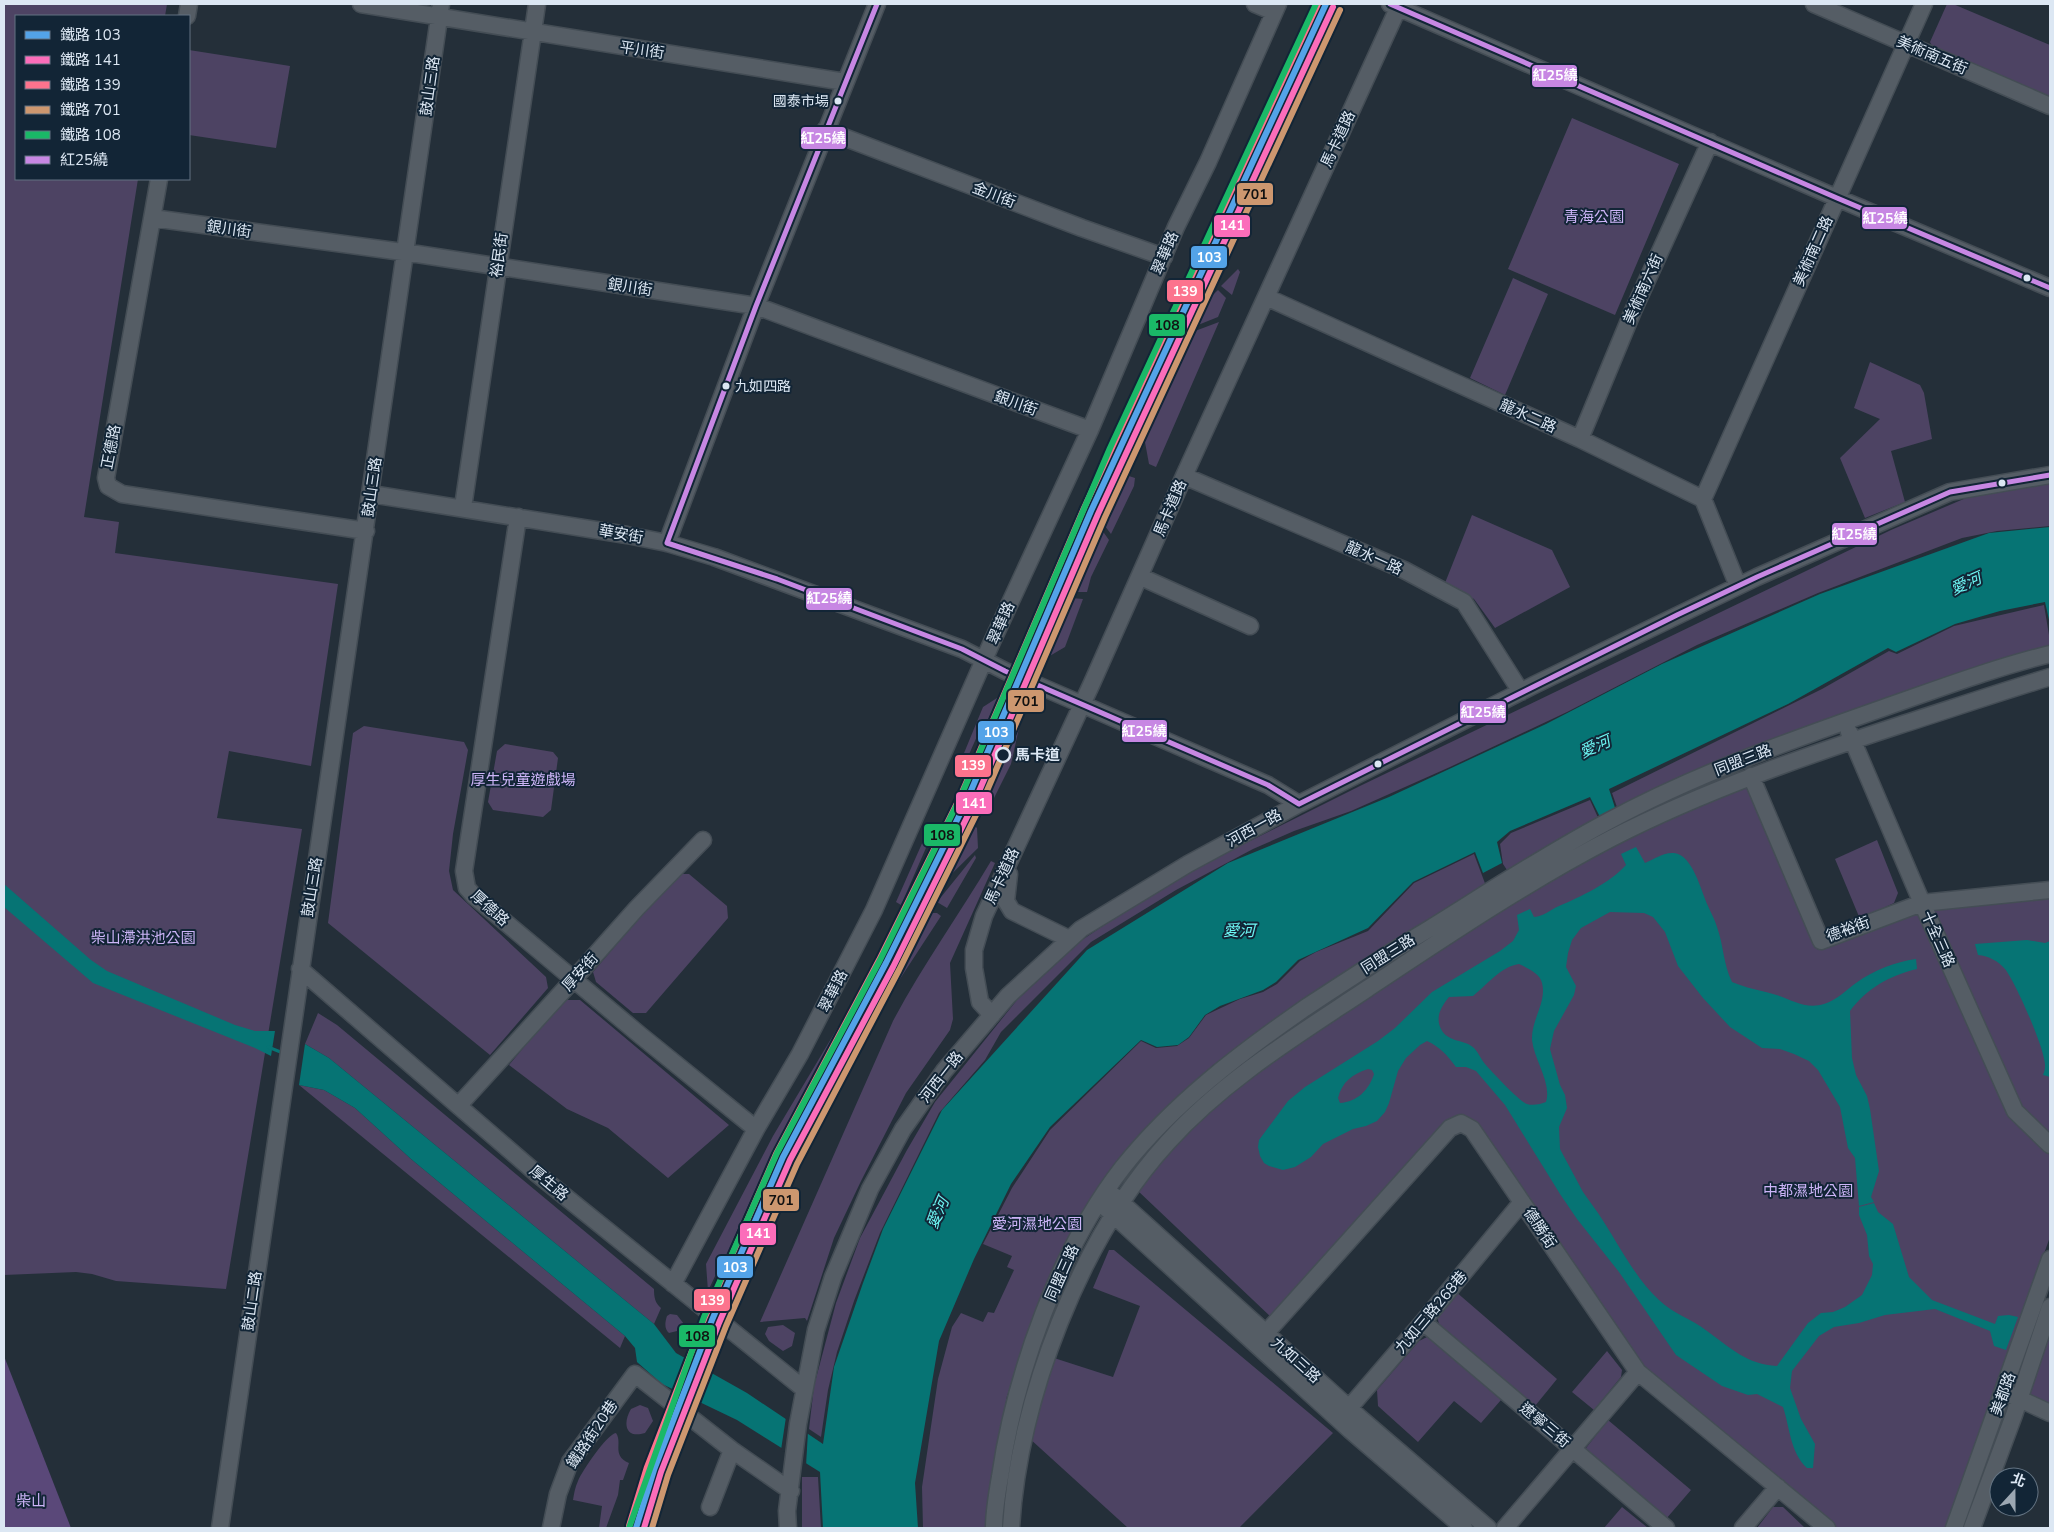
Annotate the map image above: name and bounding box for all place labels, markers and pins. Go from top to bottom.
place label: 國泰市場 [773,92,829,111]
marker: 國泰市場 [833,96,843,106]
unlabelled marker [2022,273,2032,283]
place label: 九如四路 [735,377,791,396]
marker: 九如四路 [721,381,731,391]
unlabelled marker [1997,478,2007,488]
place label: 馬卡道 [1015,745,1060,765]
marker: 馬卡道 [995,747,1011,763]
unlabelled marker [1373,759,1383,769]

